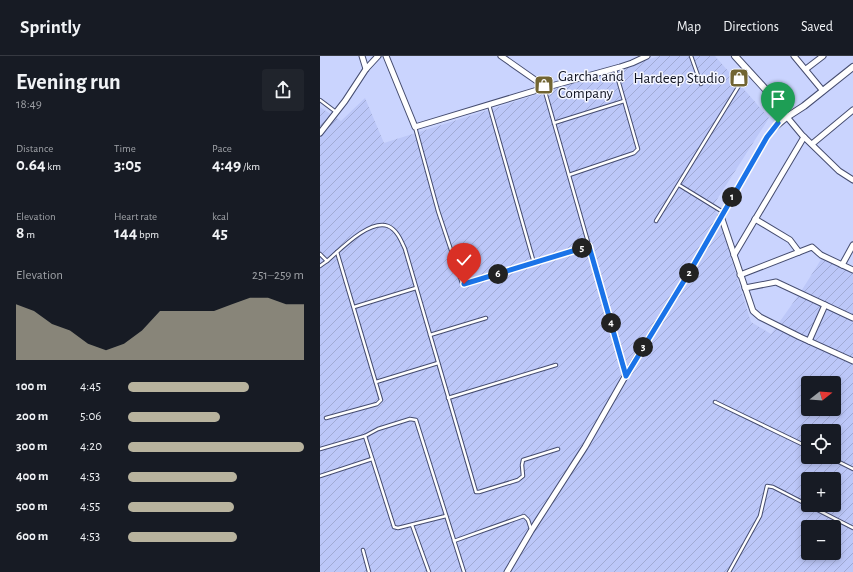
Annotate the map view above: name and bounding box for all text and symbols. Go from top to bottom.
text: Sprintly [20,18,81,37]
text: Map [677,20,701,34]
text: Directions [723,20,779,34]
text: Saved [801,20,833,34]
shop icon: Hardeep Studio [728,67,750,89]
button: share [262,69,304,111]
place label: Garcha and Company [558,69,624,101]
text: Evening run [16,71,121,93]
place label: Hardeep Studio [633,71,725,86]
shop icon: Garcha and Company [533,74,555,96]
pin [761,82,795,123]
icon: arrive [767,88,789,110]
text: 18:49 [16,98,42,111]
text: Distance [16,143,53,154]
text: Time [114,143,136,154]
text: Pace [212,143,232,154]
text: 0.64 [16,156,46,173]
text: 3:05 [114,156,141,173]
text: 4:49 [212,156,241,173]
text: km [46,161,61,172]
text: /km [241,161,260,172]
pin: 1 [722,187,742,207]
text: 1 [730,191,734,202]
text: Elevation [16,211,56,222]
text: Heart rate [114,211,157,222]
text: kcal [212,211,229,222]
text: 8 [16,224,24,241]
text: 144 [114,224,137,241]
text: 45 [212,224,228,241]
text: m [24,229,35,240]
text: bpm [137,229,159,240]
pin: 5 [572,238,592,258]
text: 5 [580,242,584,253]
pin [447,243,481,284]
icon: check [453,249,475,271]
pin: 2 [679,263,699,283]
pin: 6 [488,264,508,284]
text: 2 [686,267,692,278]
text: 6 [495,268,501,279]
text: Elevation [16,269,63,282]
text: 251–259 m [252,269,304,282]
pin: 4 [601,313,621,333]
text: 4 [608,317,614,328]
pin: 3 [633,337,653,357]
text: 3 [641,341,645,352]
north arrow [801,376,841,416]
map controls [801,376,841,560]
text: 100 m [16,380,47,393]
text: 4:45 [80,380,101,393]
text: 200 m [16,410,48,423]
text: 5:06 [80,410,101,423]
button: locate [801,424,841,464]
text: 300 m [16,440,48,453]
text: 4:20 [80,440,102,453]
text: 400 m [16,470,49,483]
text: 4:53 [80,470,100,483]
button: + [801,472,841,512]
text: 500 m [16,500,48,513]
text: 4:55 [80,500,100,513]
button: − [801,520,841,560]
text: 600 m [16,530,48,543]
text: 4:53 [80,530,100,543]

